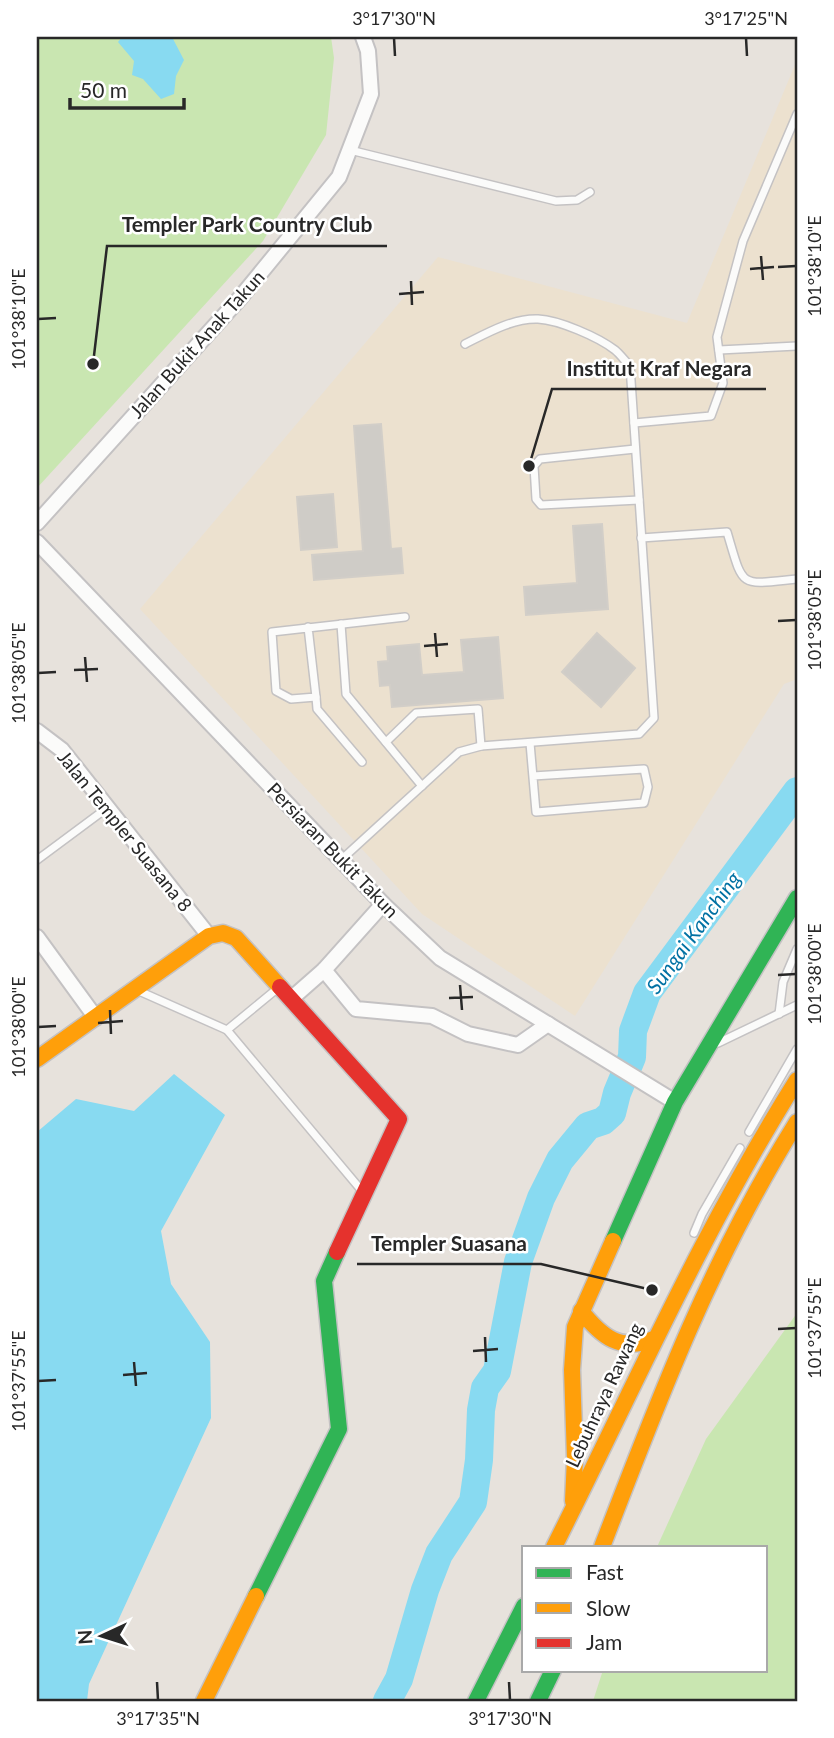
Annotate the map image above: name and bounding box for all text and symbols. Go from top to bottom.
text: 3°17'30"N [352,7,436,29]
text: 3°17'25"N [704,7,788,29]
scale bar [70,66,184,110]
text: 50 m [80,77,127,102]
callout: Templer Park Country Club [107,204,387,246]
text: Templer Park Country Club [122,211,372,236]
text: 101°38'10"E [803,215,825,317]
street label: Jalan Bukit Anak Takun [124,265,269,422]
text: 101°38'10"E [7,268,29,370]
callout: Institut Kraf Negara [552,347,766,389]
text: Institut Kraf Negara [566,355,752,380]
text: 101°38'05"E [803,569,825,671]
text: 101°38'05"E [7,622,29,724]
street label: Jalan Templer Suasana 8 [53,745,198,916]
street label: Persiaran Bukit Takun [263,777,404,922]
water label: Sungai Kanching [640,866,746,998]
text: 101°38'00"E [803,923,825,1025]
text: 101°38'00"E [7,976,29,1078]
callout: Templer Suasana [357,1222,541,1264]
text: Templer Suasana [371,1230,527,1255]
text: 101°37'55"E [803,1277,825,1379]
street label: Lebuhraya Rawang [560,1319,647,1471]
text: 101°37'55"E [7,1330,29,1432]
legend [522,1546,768,1672]
text: Fast [586,1559,624,1584]
text: Slow [586,1595,631,1620]
north arrow [66,1602,136,1672]
text: N [73,1629,97,1645]
text: Jam [586,1629,622,1654]
text: 3°17'35"N [116,1707,200,1729]
text: 3°17'30"N [468,1707,552,1729]

